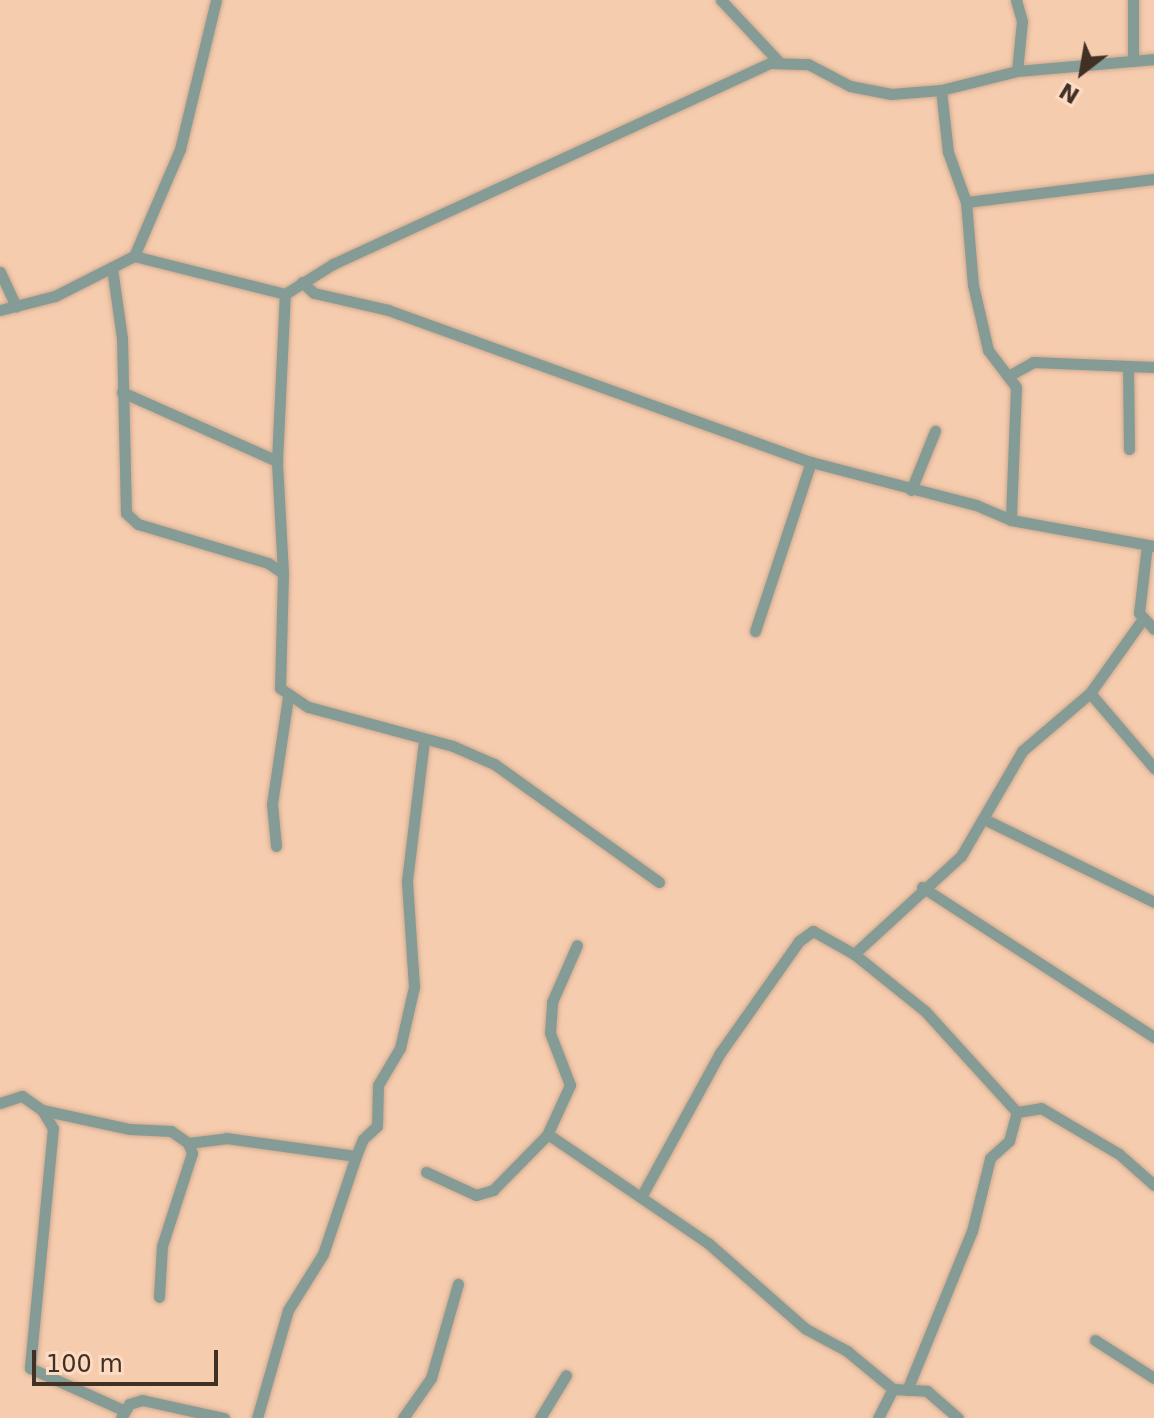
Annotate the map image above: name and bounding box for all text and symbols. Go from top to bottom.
north arrow [1042,32,1122,112]
text: N [1055,78,1084,108]
scale bar [36,1334,222,1384]
text: 100 m [46,1350,123,1378]

